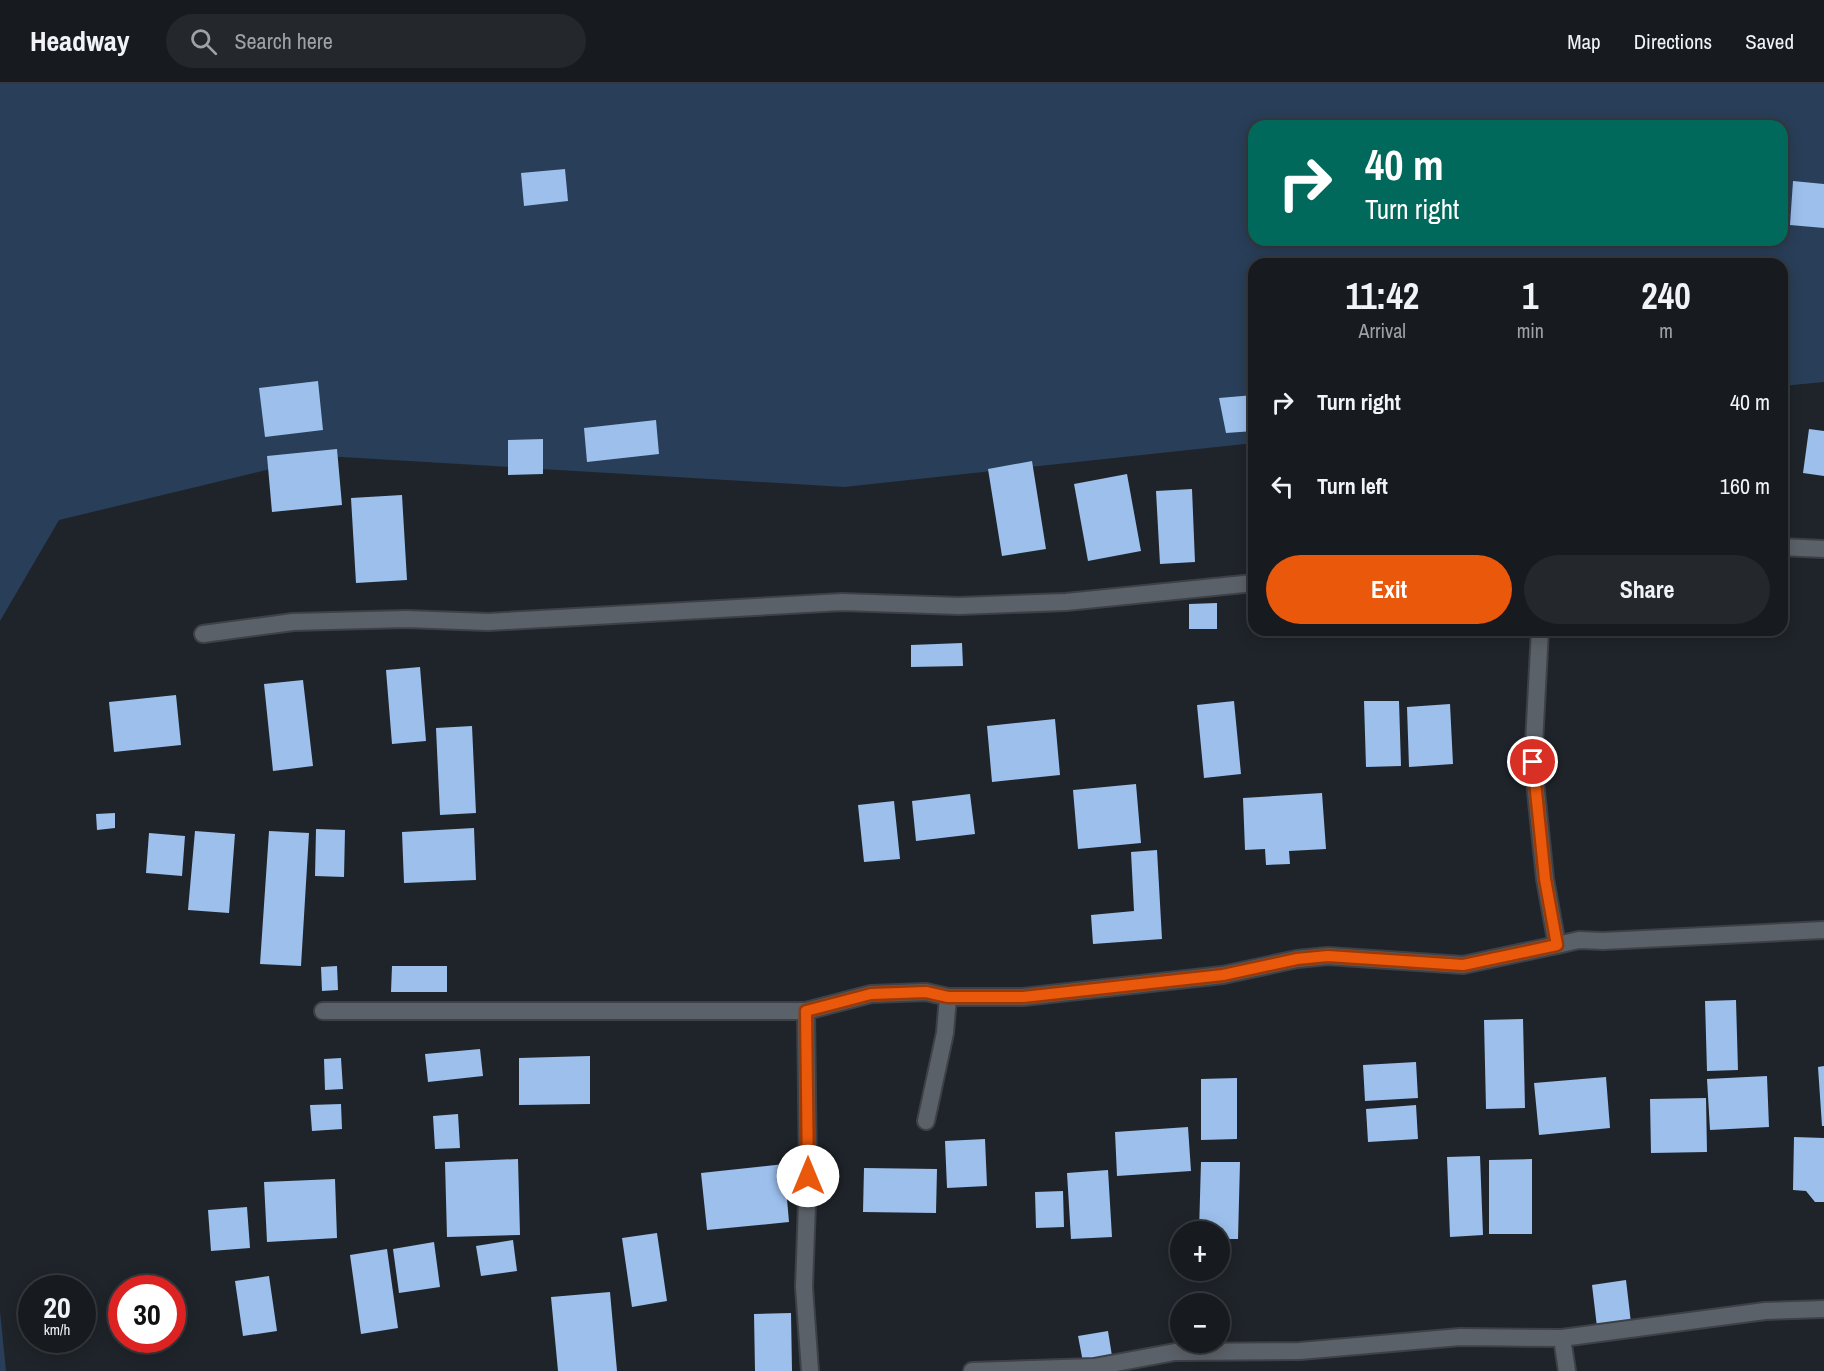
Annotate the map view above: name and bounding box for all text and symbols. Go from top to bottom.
search box [166,14,586,68]
text: Headway [30,22,130,60]
icon: search [187,25,220,58]
text: Search here [235,26,333,56]
text: Map [1567,27,1601,56]
text: Directions [1634,27,1712,56]
text: Saved [1745,27,1794,56]
text: 40 m [1365,137,1444,193]
icon: right [1266,144,1344,222]
text: Turn right [1365,191,1459,227]
text: 11:42 [1345,272,1419,320]
text: 1 [1522,272,1539,320]
text: 240 [1641,272,1691,320]
text: Arrival [1359,317,1406,344]
text: min [1517,317,1544,344]
text: m [1659,317,1673,344]
icon: right [1266,386,1299,419]
text: Turn right [1317,387,1401,417]
text: 40 m [1730,387,1770,417]
icon: left [1266,470,1299,503]
text: Turn left [1317,471,1388,501]
text: 160 m [1720,471,1770,501]
button: Exit [1266,555,1512,624]
button: Share [1524,555,1770,624]
pin [1507,736,1558,787]
icon: arrive [1516,745,1549,778]
position arrow [776,1144,840,1208]
map controls [1170,1221,1230,1353]
button: + [1170,1221,1230,1281]
speed limit sign: 30 [108,1275,186,1353]
text: 20 [43,1287,71,1327]
button: − [1170,1293,1230,1353]
text: km/h [44,1319,70,1340]

